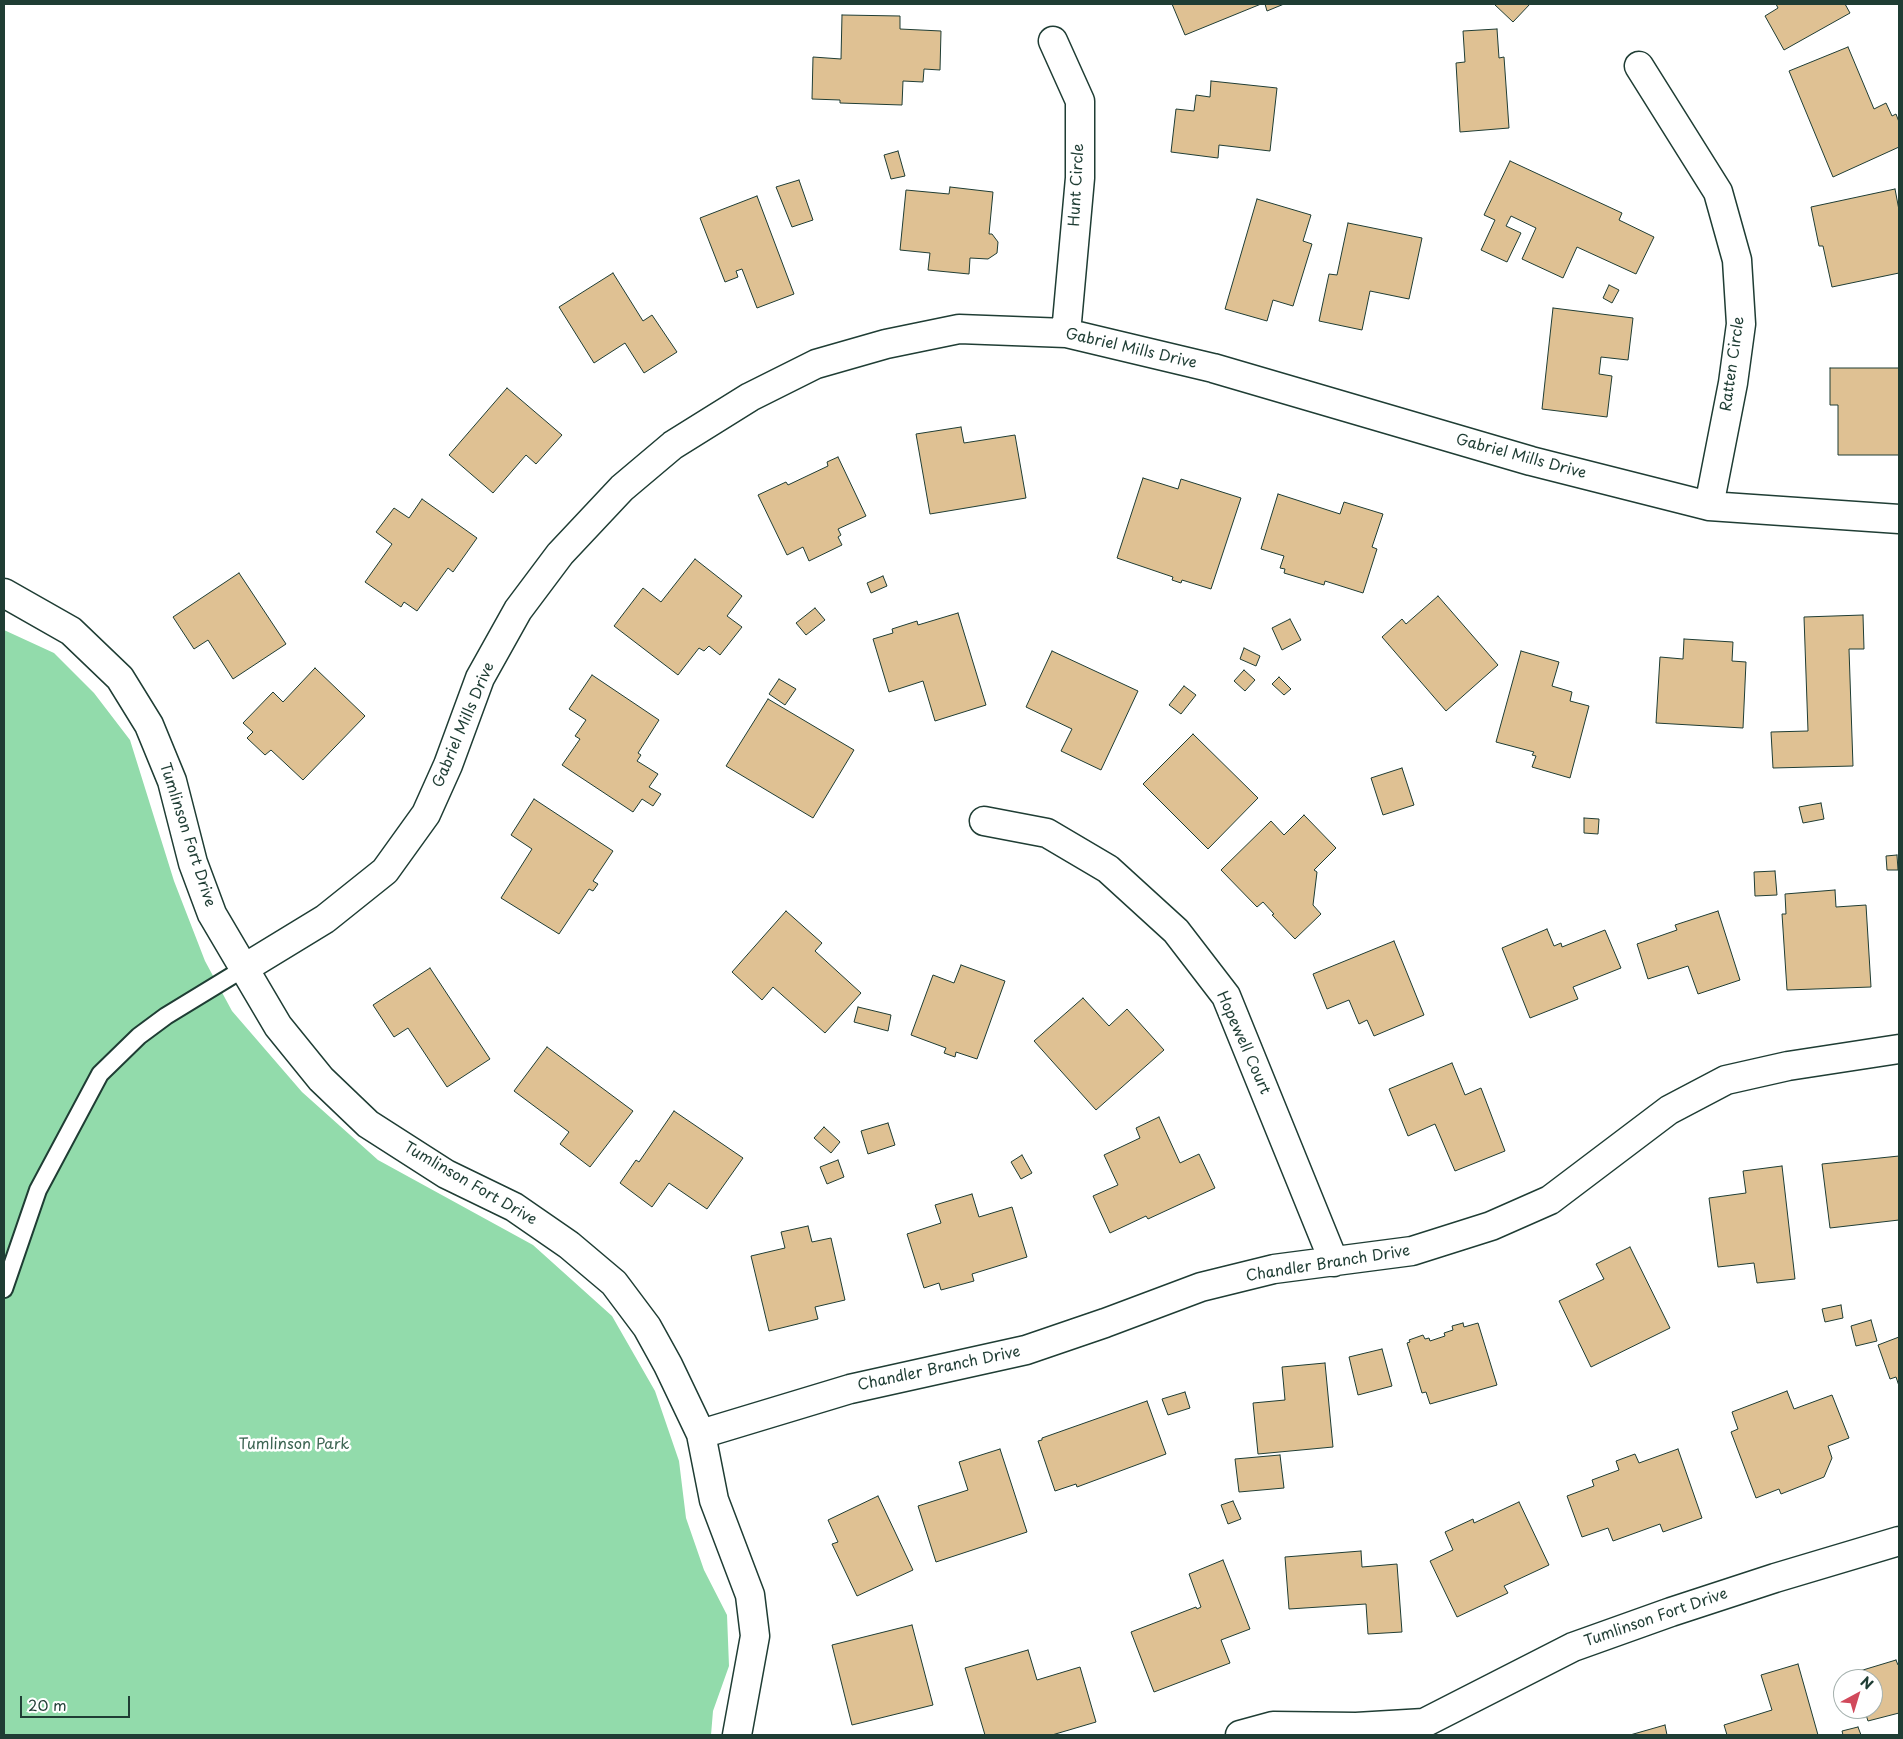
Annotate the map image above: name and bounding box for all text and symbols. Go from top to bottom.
street label: Hunt Circle [1066,143,1088,227]
street label: Ratten Circle [1717,315,1749,413]
street label: Gabriel Mills Drive [1064,325,1198,373]
street label: Gabriel Mills Drive [1454,431,1588,483]
street label: Gabriel Mills Drive [429,660,499,790]
street label: Tumlinson Fort Drive [155,761,219,909]
street label: Hopewell Court [1212,989,1274,1097]
street label: Tumlinson Fort Drive [400,1139,540,1229]
street label: Chandler Branch Drive [1245,1242,1411,1286]
street label: Chandler Branch Drive [856,1343,1022,1395]
park label: Tumlinson Park [239,1436,349,1454]
street label: Tumlinson Fort Drive [1582,1585,1730,1651]
north arrow [1833,1669,1883,1719]
text: N [1856,1671,1878,1694]
scale bar [22,1686,132,1718]
text: 20 m [28,1693,67,1716]

